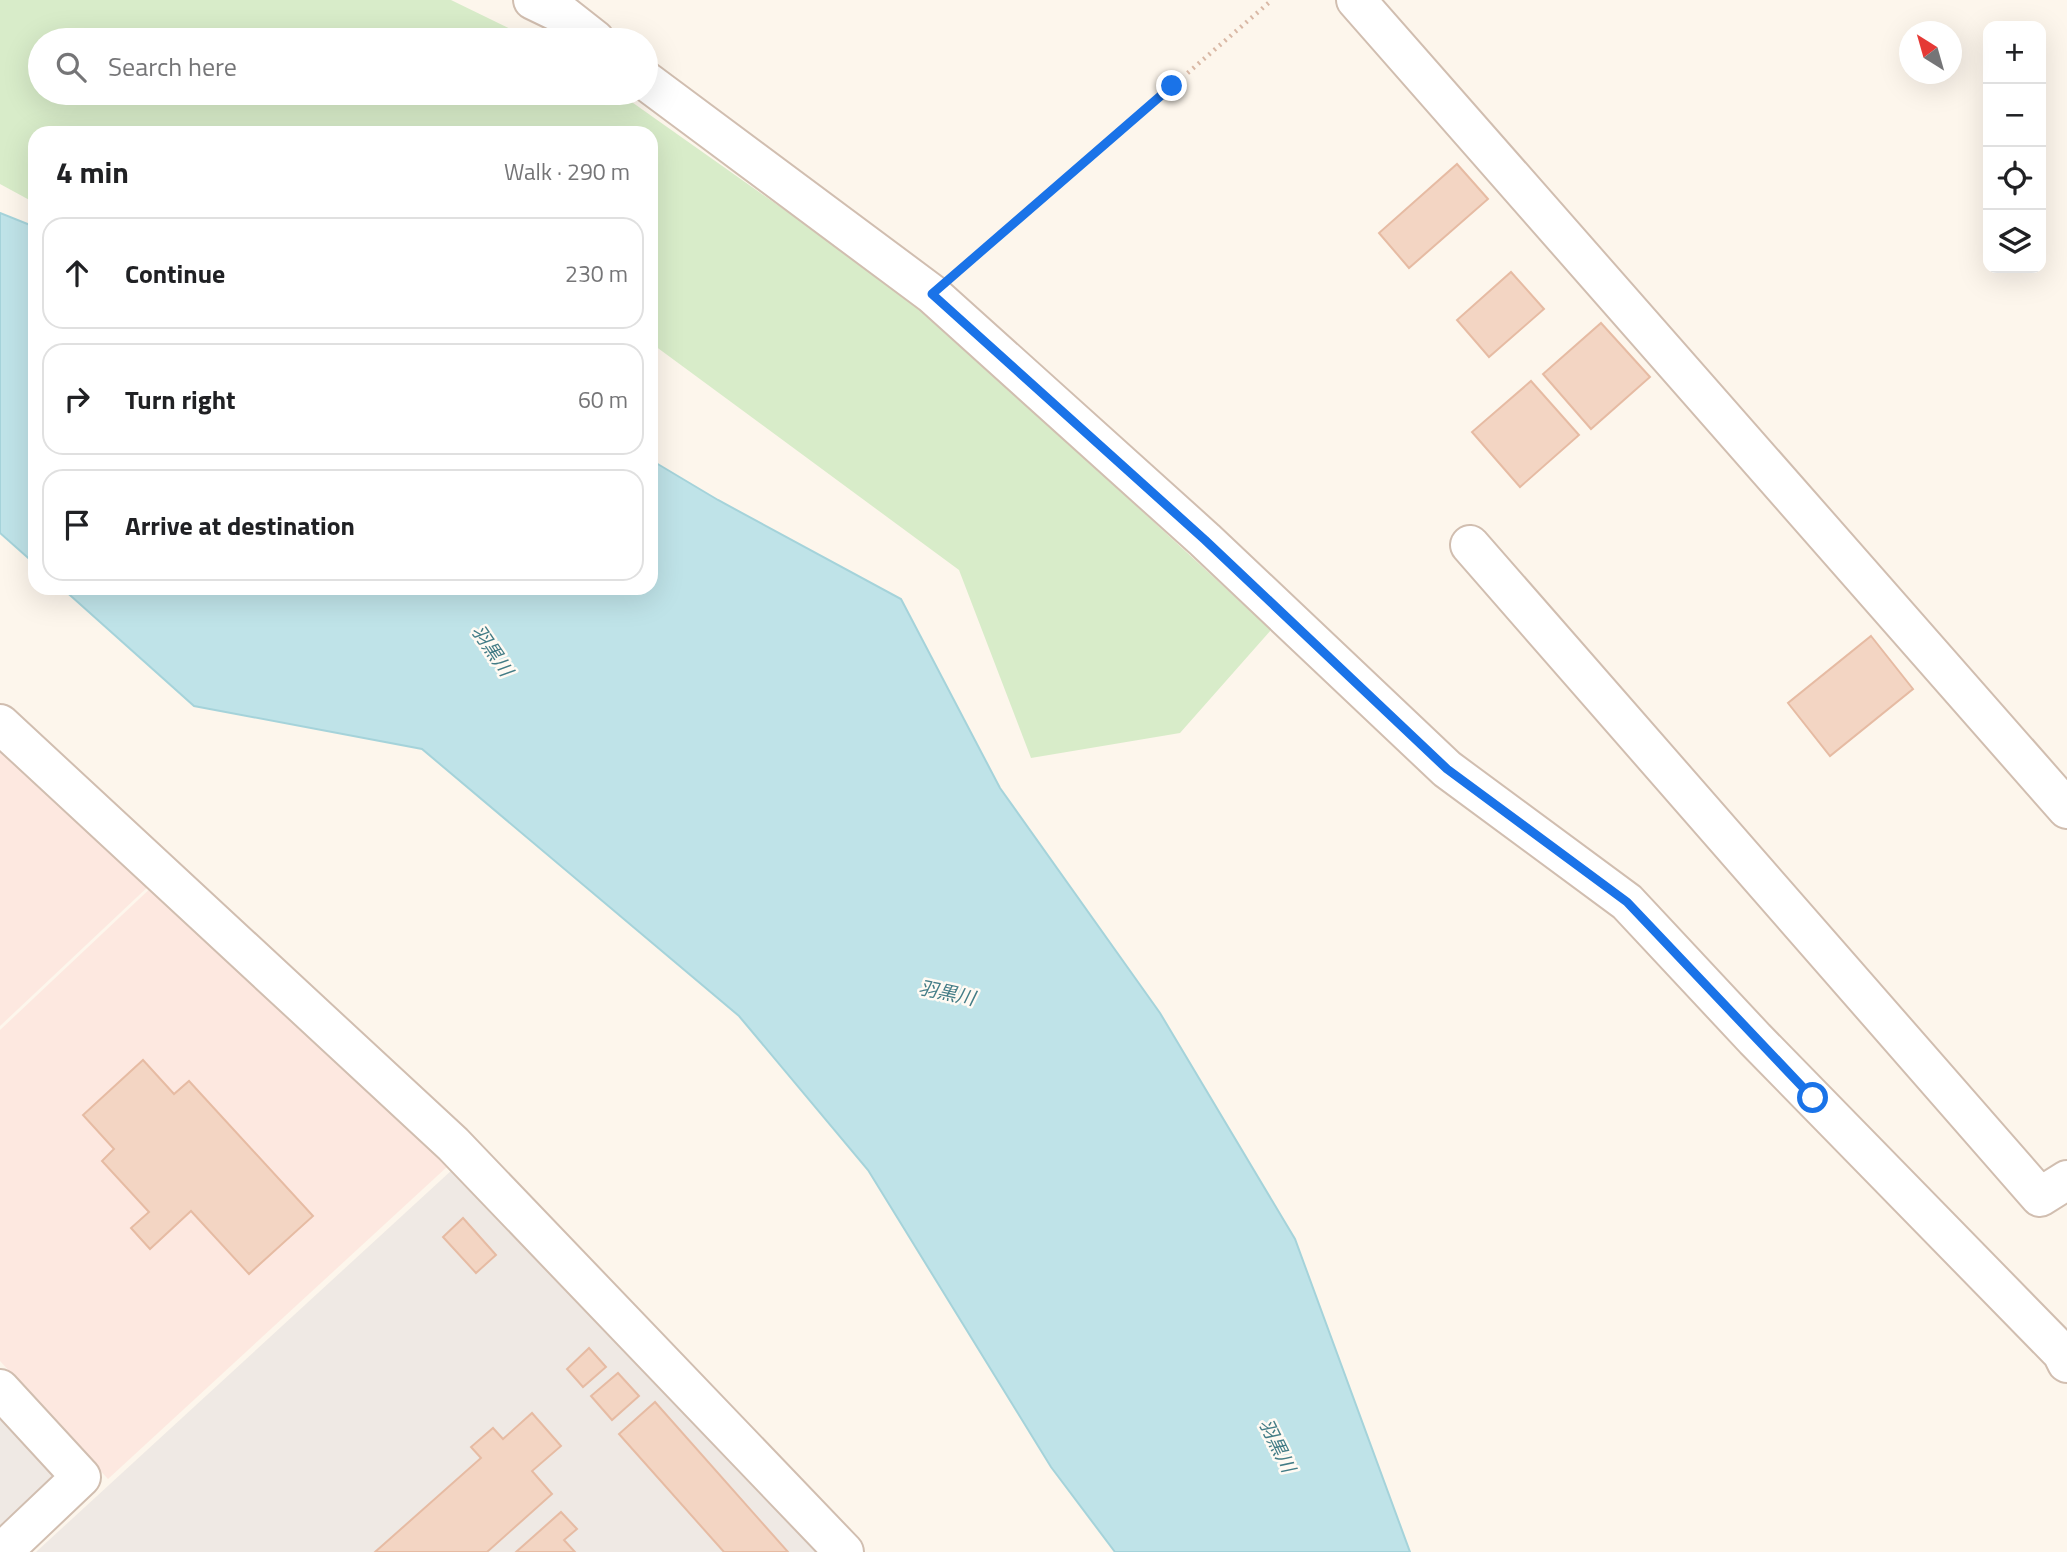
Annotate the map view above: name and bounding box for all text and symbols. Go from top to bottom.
north arrow [1899,21,1962,84]
map controls [1983,21,2046,273]
button: + [1983,21,2046,84]
search box [28,28,658,105]
text: Search here [108,47,237,86]
icon: search [52,48,90,86]
route end [1156,70,1187,101]
button: − [1983,84,2046,147]
button: locate [1983,147,2046,210]
text: 4 min [56,149,129,195]
text: Walk · 290 m [504,154,630,189]
button: layers [1983,210,2046,273]
icon: ahead [58,254,96,292]
text: Continue [125,254,225,293]
text: 230 m [565,256,628,291]
icon: right [58,380,96,418]
text: Turn right [125,380,236,419]
text: 60 m [578,382,628,417]
icon: arrive [58,506,96,544]
text: Arrive at destination [125,506,355,545]
water label: 羽黒川 [465,618,522,683]
water label: 羽黒川 [916,972,980,1013]
route start [1797,1082,1828,1113]
water label: 羽黒川 [1252,1413,1304,1479]

